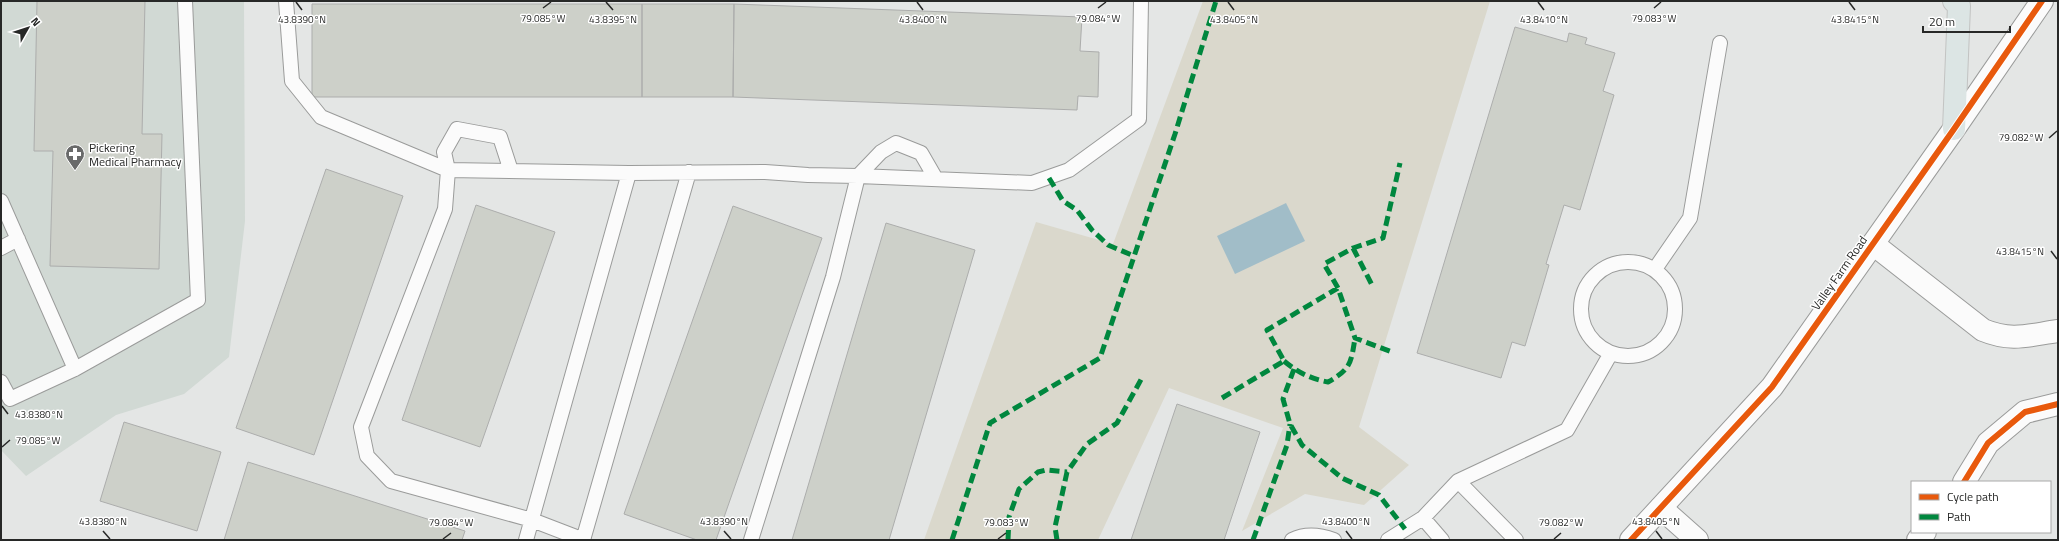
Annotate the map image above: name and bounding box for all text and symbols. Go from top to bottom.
north arrow [8,8,48,48]
scale bar [1923,8,2010,34]
text: 79.085°W [521,11,565,26]
text: 79.084°W [1076,11,1120,26]
text: 79.083°W [1632,11,1676,26]
text: 43.8390°N [278,12,326,27]
text: 43.8395°N [589,12,637,27]
text: 43.8400°N [899,12,947,27]
text: 43.8405°N [1210,12,1258,27]
text: 43.8410°N [1520,12,1568,27]
text: 43.8415°N [1831,12,1879,27]
text: 20 m [1929,12,1955,31]
text: N [27,14,44,30]
text: 79.082°W [1999,130,2043,145]
place label: Pickering Medical Pharmacy [89,138,182,171]
pharmacy icon: Pickering Medical Pharmacy [64,143,86,171]
street label: Valley Farm Road [1806,232,1872,314]
text: 43.8415°N [1996,244,2044,259]
text: 43.8380°N [15,407,63,422]
text: 79.085°W [16,433,60,448]
legend [1911,481,2051,533]
text: Cycle path [1947,487,1999,506]
text: Path [1947,507,1971,526]
text: 43.8380°N [79,514,127,529]
text: 43.8390°N [700,514,748,529]
text: 43.8400°N [1322,514,1370,529]
text: 43.8405°N [1632,514,1680,529]
text: 79.084°W [429,515,473,530]
text: 79.083°W [984,515,1028,530]
text: 79.082°W [1539,515,1583,530]

